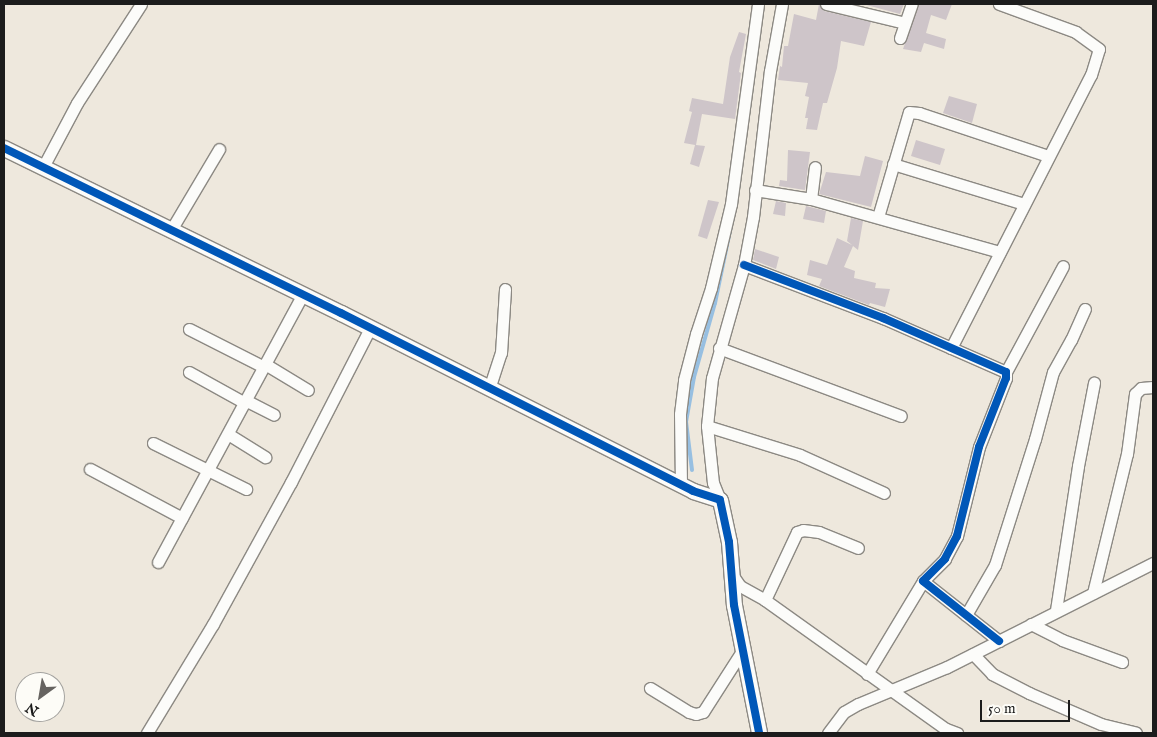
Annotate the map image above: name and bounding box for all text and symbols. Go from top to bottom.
north arrow [15,672,65,722]
scale bar [982,690,1072,722]
text: N [23,698,42,720]
text: 50 m [988,699,1016,718]

